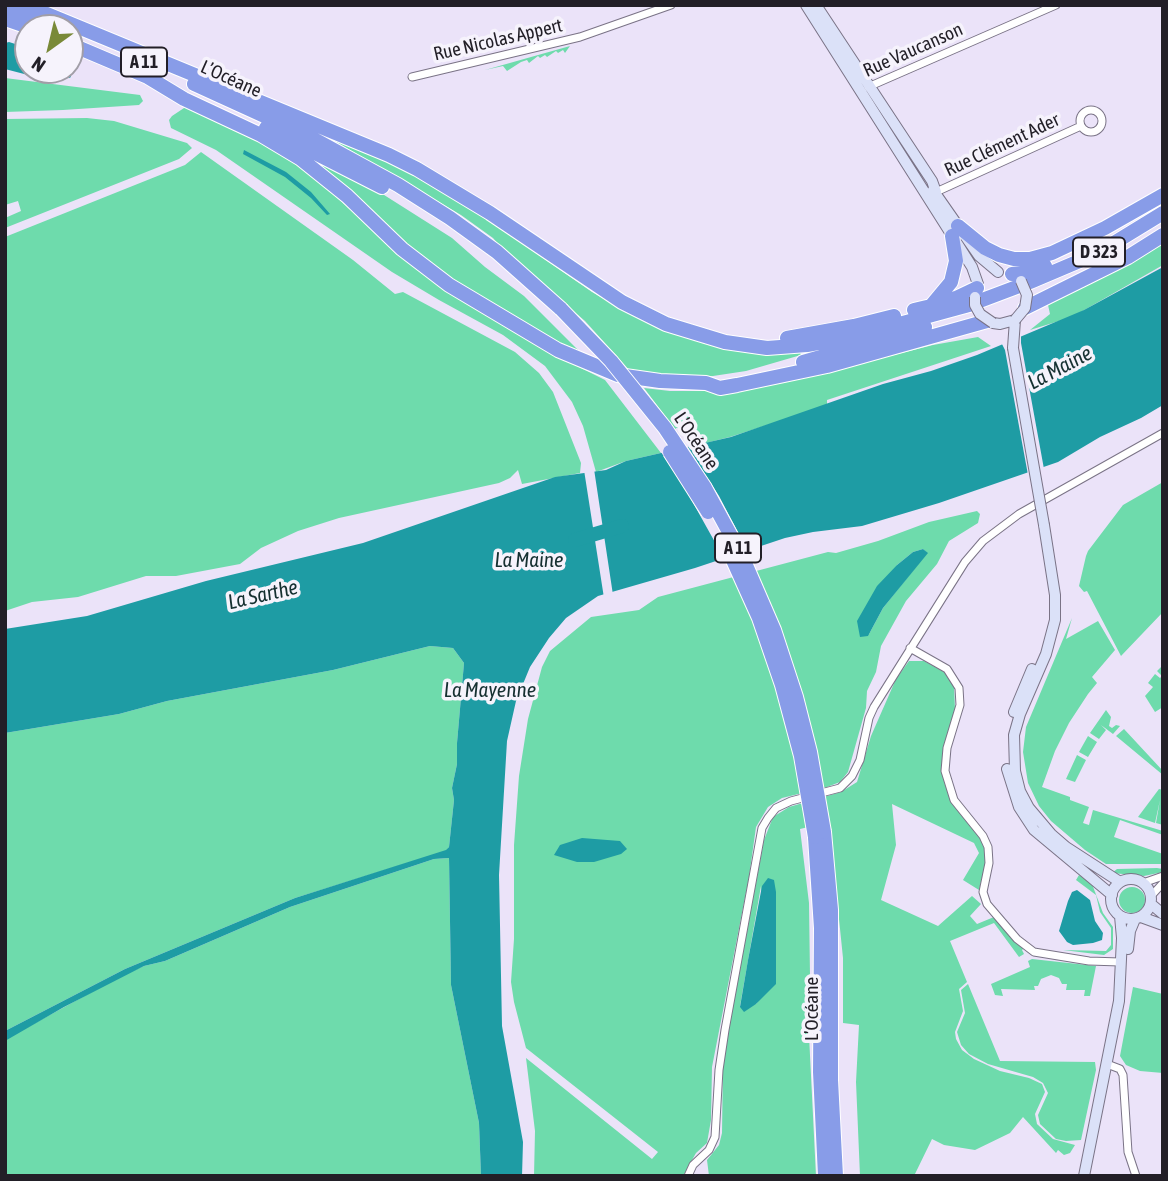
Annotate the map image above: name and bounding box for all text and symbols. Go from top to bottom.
north arrow [14,14,84,84]
street label: Rue Nicolas Appert [431,14,565,66]
street label: Rue Vaucanson [860,18,966,82]
road number: A 11 [121,48,167,76]
text: N [28,52,49,77]
street label: L’Océane [197,56,265,102]
street label: Rue Clément Ader [941,108,1063,182]
road number: D 323 [1073,238,1125,266]
water label: La Maine [1024,341,1096,395]
street label: L’Océane [669,408,723,474]
road number: A 11 [715,534,761,562]
water label: La Maine [494,547,564,573]
water label: La Sarthe [226,575,300,615]
water label: La Mayenne [444,677,536,703]
street label: L’Océane [801,977,823,1041]

